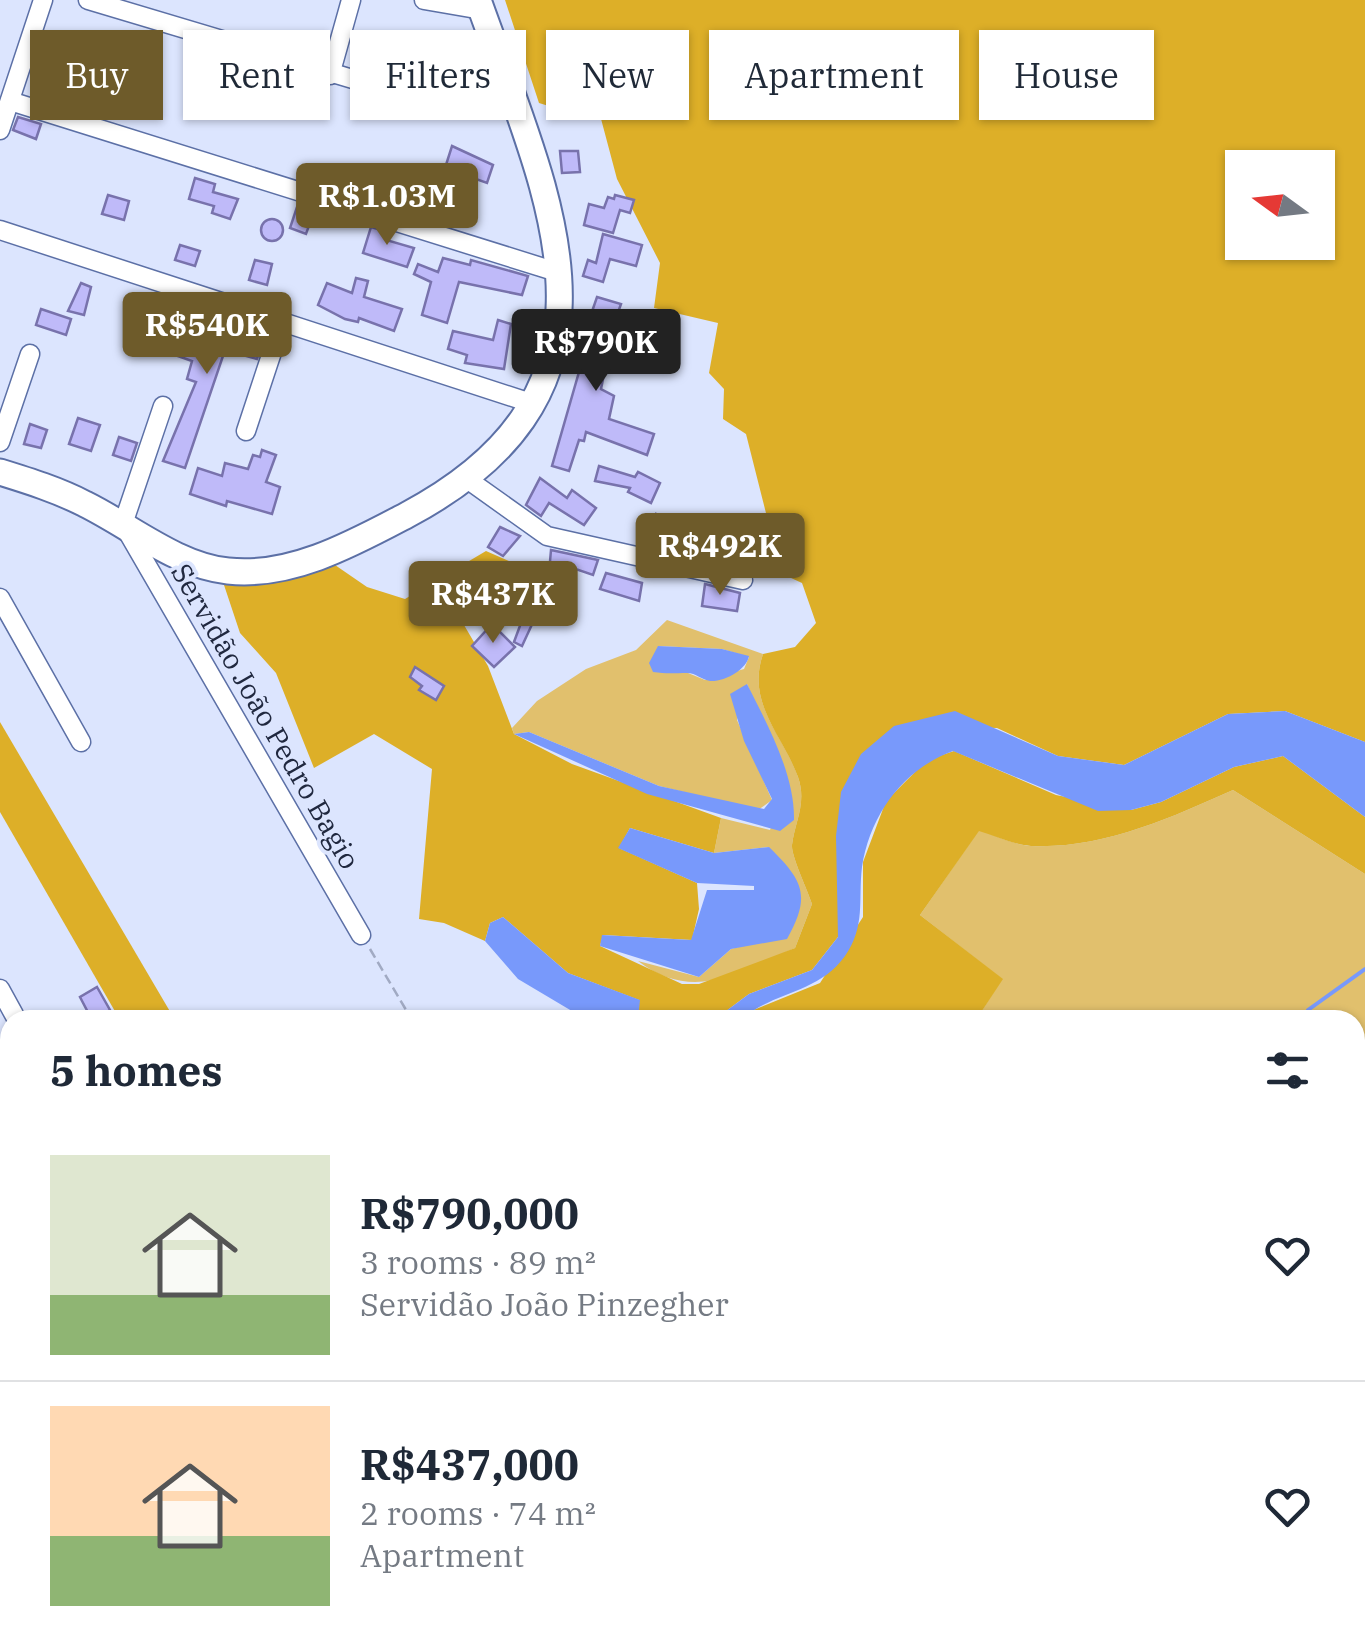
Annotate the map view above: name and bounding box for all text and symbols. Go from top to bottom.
chip: Buy [30,30,163,120]
chip: Rent [183,30,330,120]
chip: Filters [350,30,526,120]
chip: New [546,30,689,120]
chip: Apartment [709,30,959,120]
chip: House [979,30,1154,120]
north arrow [1225,150,1335,260]
map controls [1225,150,1335,260]
pin: R$1.03M [295,163,479,248]
text: R$1.03M [318,174,456,216]
pin: R$540K [126,292,288,377]
text: R$540K [145,303,269,345]
pin: R$790K [515,309,677,394]
text: R$790K [534,320,658,362]
pin: R$492K [639,513,801,598]
text: R$492K [658,524,782,566]
street label: Servidão João Pedro Bagio [163,557,369,875]
pin: R$437K [412,561,574,646]
text: R$437K [431,572,555,614]
text: 5 homes [50,1043,223,1098]
icon: filters [1260,1043,1315,1098]
text: R$790,000 [360,1186,579,1241]
icon: home [130,1195,250,1315]
icon: heart [1260,1228,1315,1283]
text: 3 rooms · 89 m² [360,1241,596,1283]
text: Servidão João Pinzegher [360,1283,729,1325]
text: R$437,000 [360,1437,579,1492]
icon: home [130,1446,250,1566]
icon: heart [1260,1479,1315,1534]
text: 2 rooms · 74 m² [360,1492,596,1534]
text: Apartment [360,1534,524,1576]

